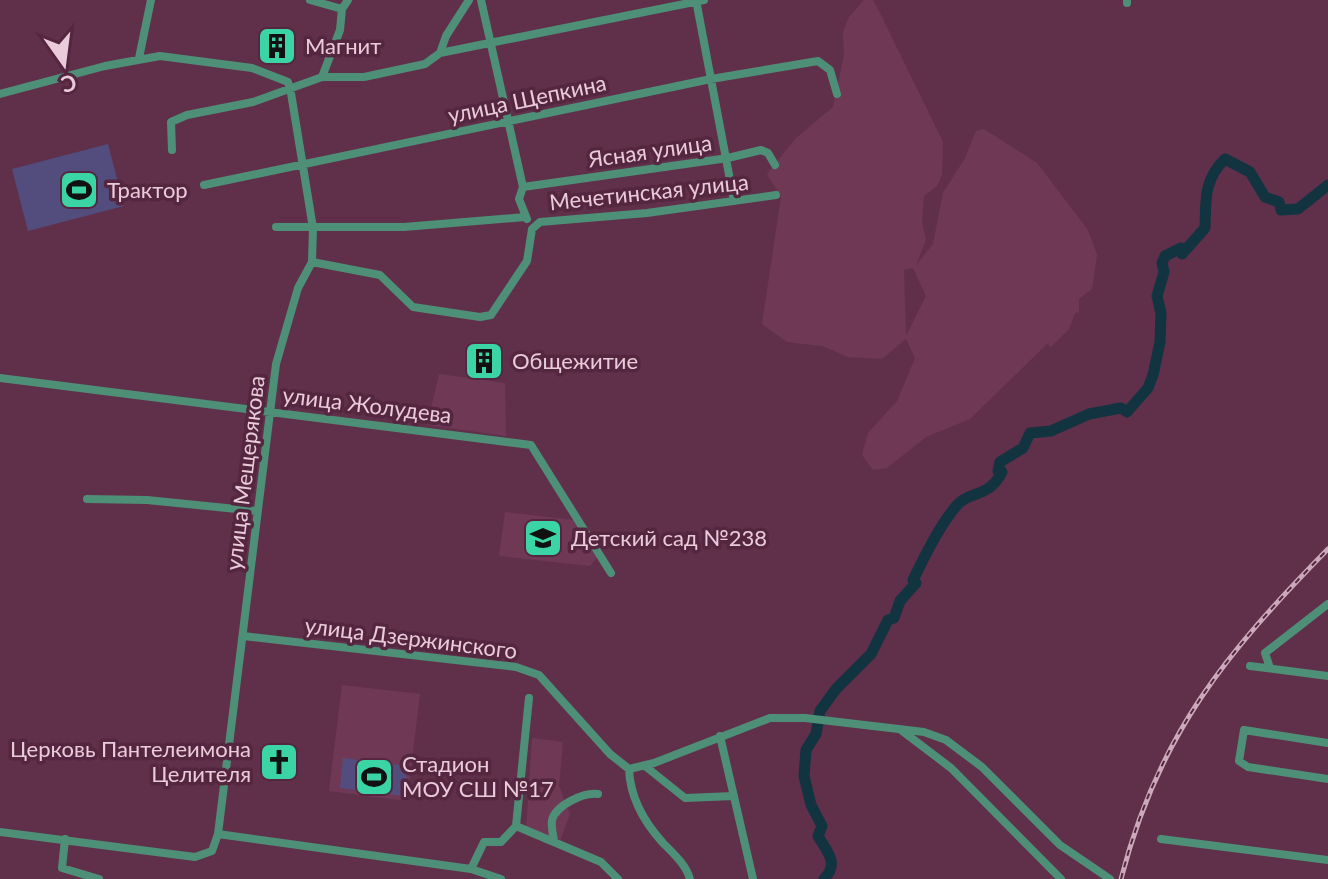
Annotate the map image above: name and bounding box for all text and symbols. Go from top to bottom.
north arrow [24,24,104,104]
building icon: Магнит [256,25,298,67]
place label: Магнит [305,32,381,59]
text: С [58,69,79,99]
street label: улица Щепкина [445,69,608,128]
street label: Ясная улица [585,128,714,173]
street label: Мечетинская улица [548,168,750,215]
sports icon: Трактор [58,169,100,211]
place label: Трактор [107,176,188,203]
building icon: Общежитие [463,340,505,382]
place label: Общежитие [512,347,638,374]
street label: улица Мещерякова [219,374,270,572]
street label: улица Жолудева [281,381,453,428]
school or university icon: Детский сад №238 [522,517,564,559]
place label: Детский сад №238 [571,524,767,551]
street label: улица Дзержинского [303,611,519,664]
place label: Церковь Пантелеимона Целителя [10,735,251,787]
church icon: Церковь Пантелеимона Целителя [258,741,300,783]
place label: Стадион МОУ СШ №17 [402,750,554,802]
sports icon: Стадион МОУ СШ №17 [353,756,395,798]

